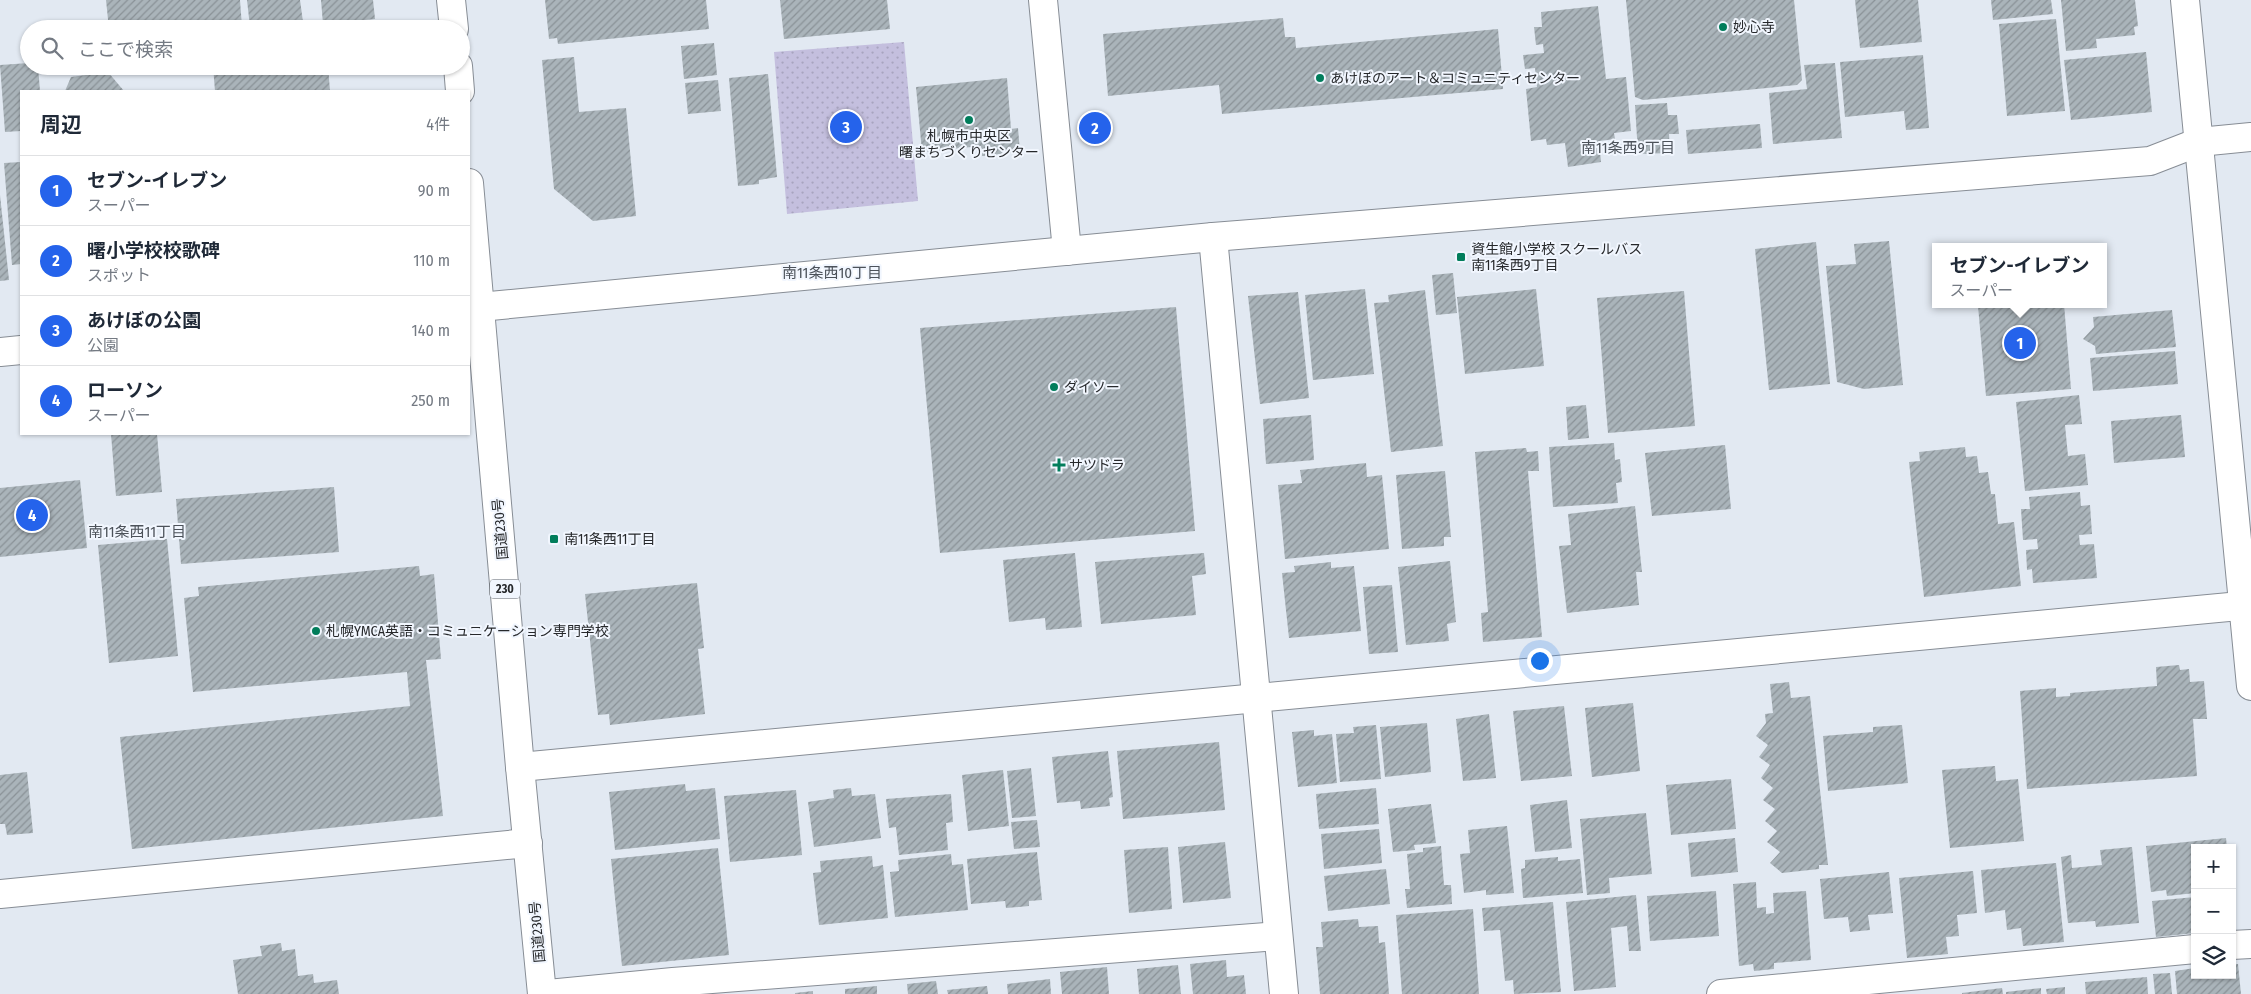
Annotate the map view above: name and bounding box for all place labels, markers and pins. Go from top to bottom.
place label: 妙心寺 [1733,19,1775,36]
marker: 妙心寺 [1717,21,1729,33]
place label: あけぼのアート＆コミュニティセンター [1330,70,1580,87]
marker: あけぼのアート＆コミュニティセンター [1314,72,1326,84]
pin: 3 [830,108,862,146]
pin: 2 [1079,109,1111,147]
marker: 札幌市中央区 曙まちづくりセンター [963,114,975,126]
place label: 札幌市中央区 曙まちづくりセンター [899,128,1039,161]
place label: 資生館小学校 スクールバス 南11条西9丁目 [1471,241,1642,274]
marker: 資生館小学校 スクールバス 南11条西9丁目 [1455,251,1467,263]
pin: 1 [2004,324,2036,362]
place label: ダイソー [1064,379,1120,396]
marker: ダイソー [1048,381,1060,393]
place label: サツドラ [1069,457,1125,474]
marker: サツドラ [1053,459,1065,471]
pin: 4 [16,496,48,534]
place label: 南11条西11丁目 [564,531,655,548]
marker: 南11条西11丁目 [548,533,560,545]
place label: 札幌YMCA英語・コミュニケーション専門学校 [326,623,609,640]
marker: 札幌YMCA英語・コミュニケーション専門学校 [310,625,322,637]

